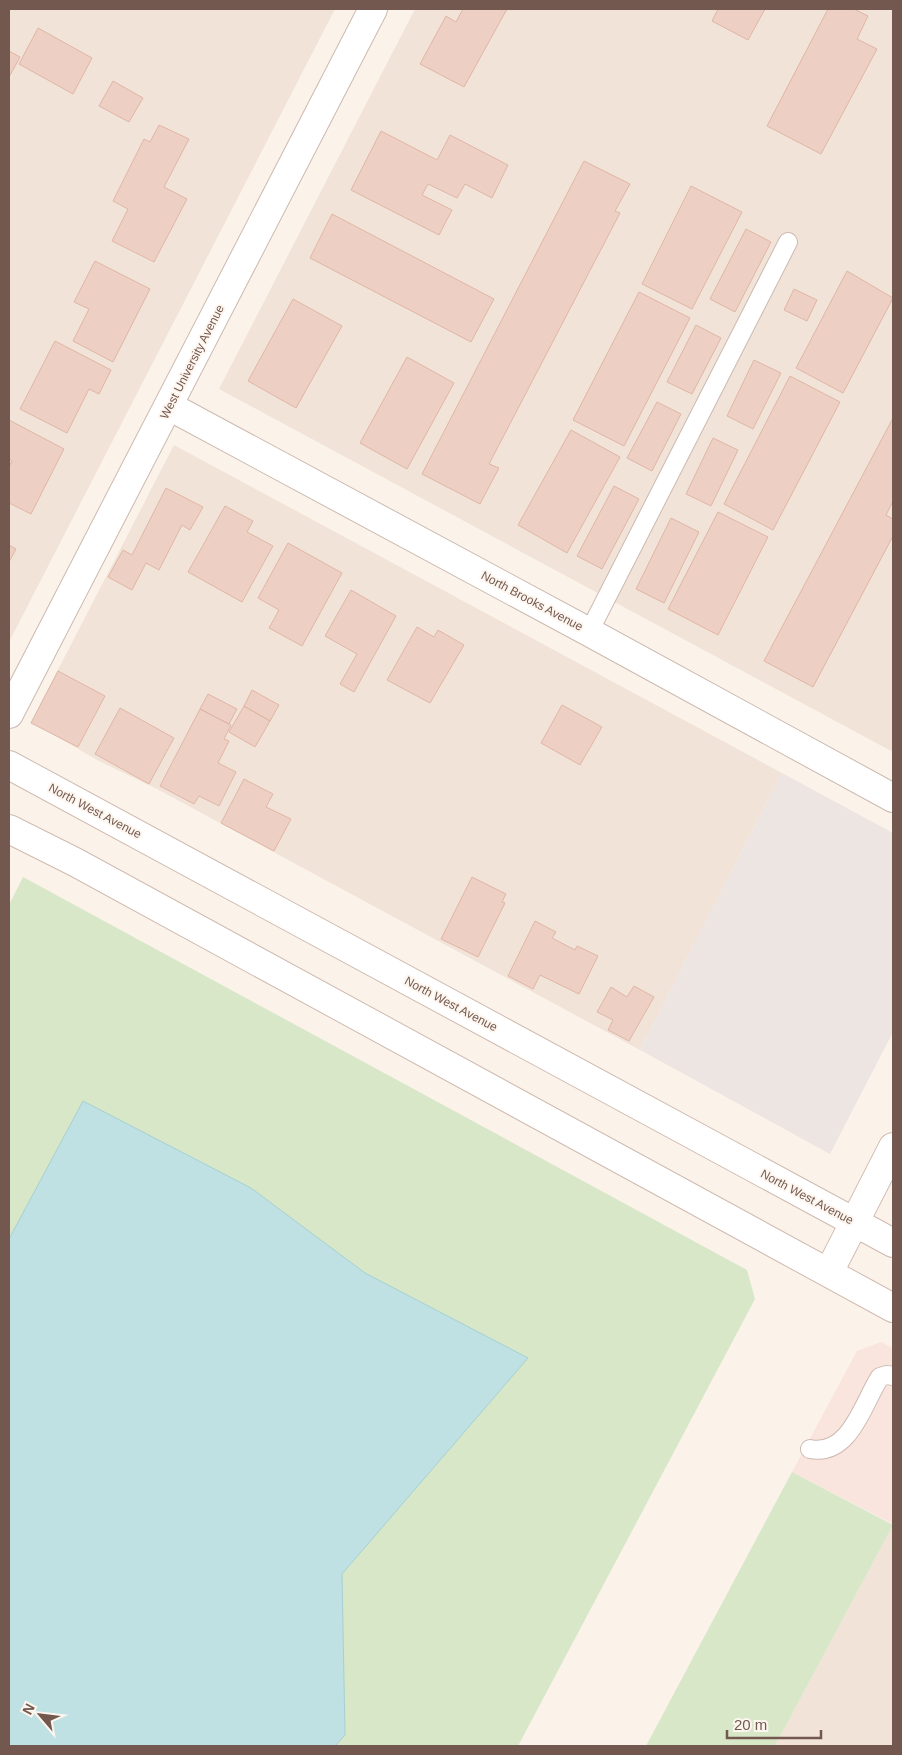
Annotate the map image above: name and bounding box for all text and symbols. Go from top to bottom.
street label: West University Avenue [157,302,227,421]
street label: North Brooks Avenue [479,568,586,634]
street label: North West Avenue [46,781,144,841]
street label: North West Avenue [402,974,500,1034]
street label: North West Avenue [758,1167,856,1227]
north arrow [15,1690,65,1740]
text: N [19,1701,38,1717]
scale bar [727,1708,821,1740]
text: 20 m [734,1716,767,1733]

